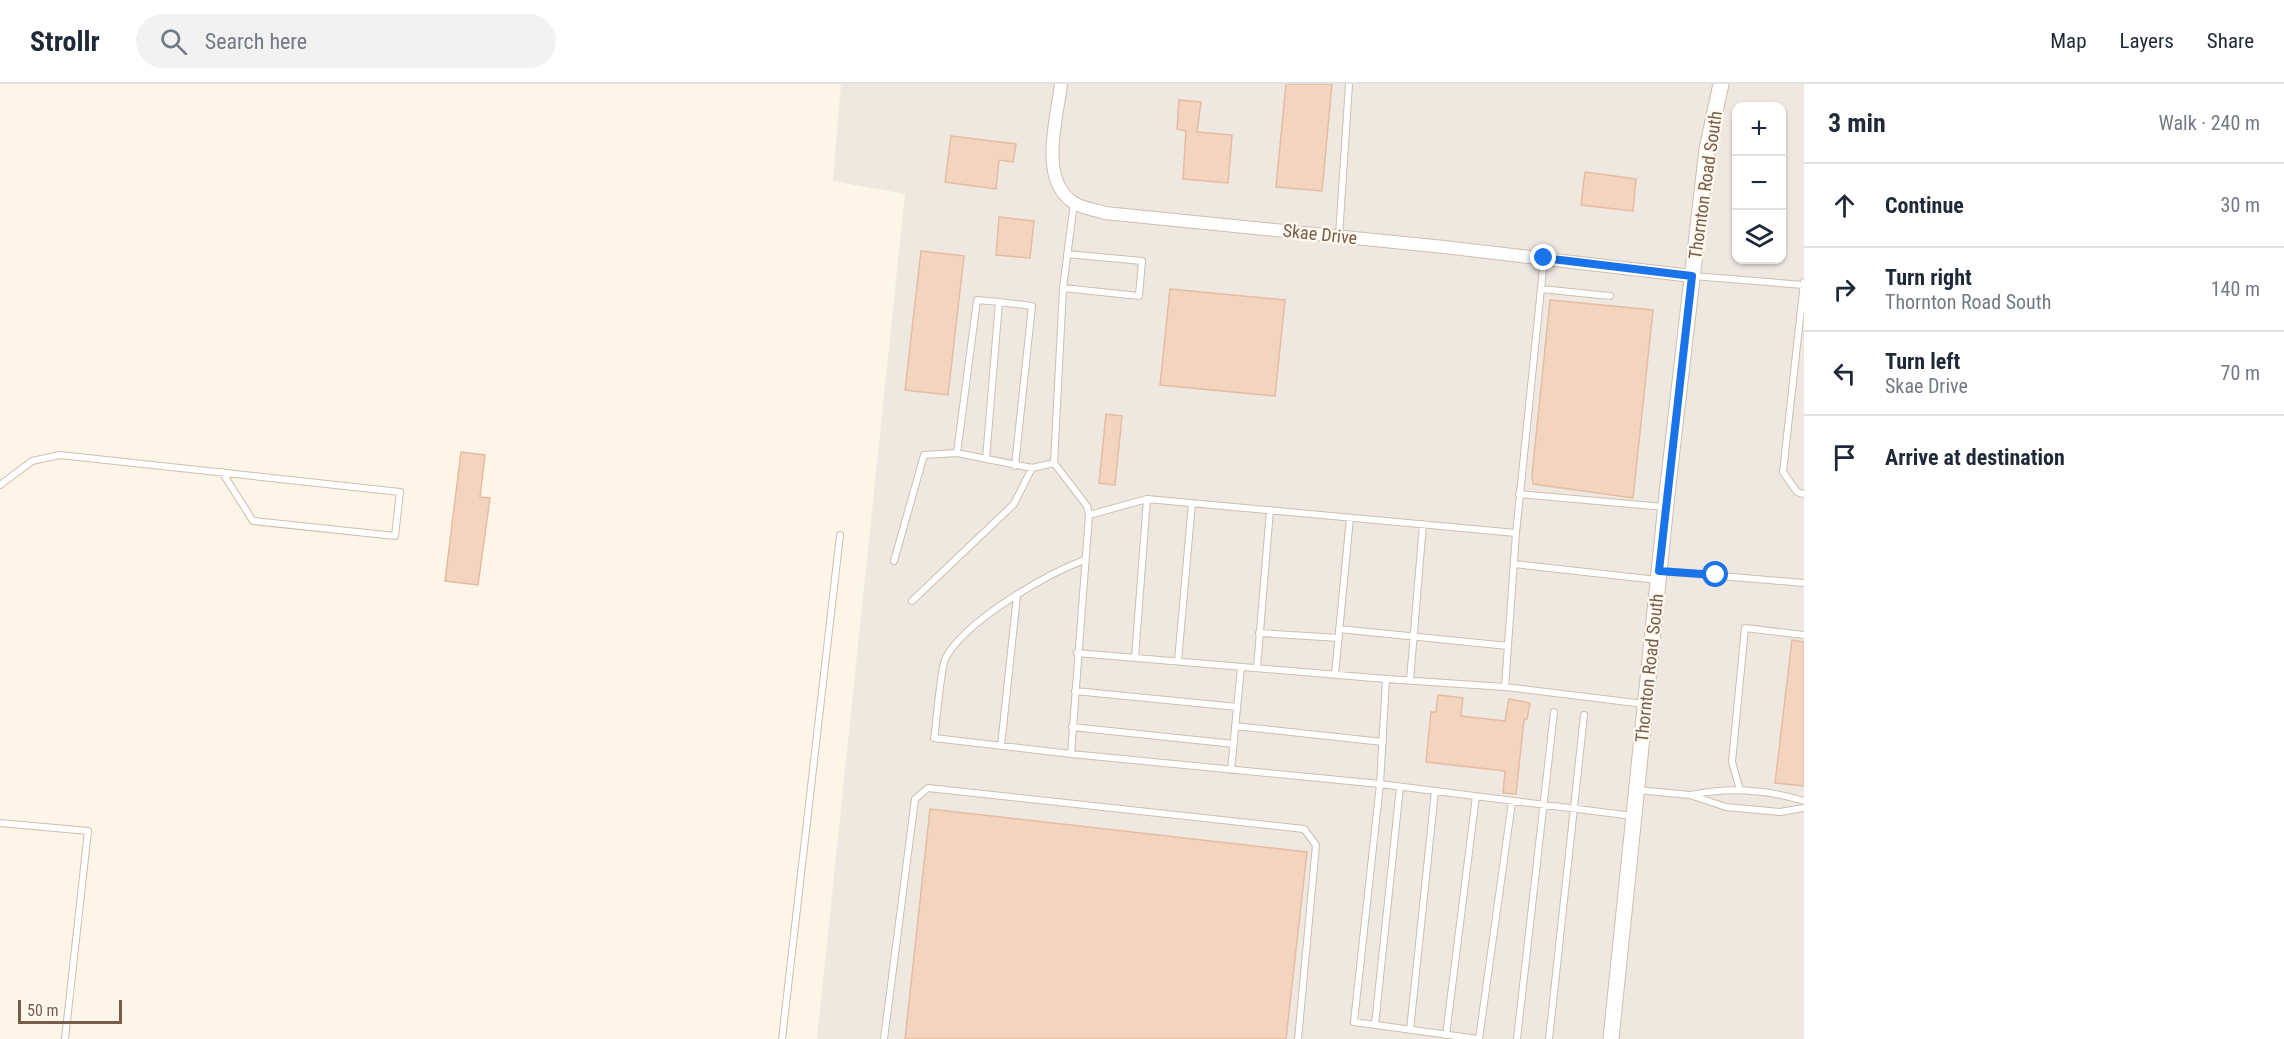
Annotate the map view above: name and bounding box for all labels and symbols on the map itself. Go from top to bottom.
street label: Thornton Road South [1684,109,1726,261]
street label: Skae Drive [1282,220,1358,248]
route end [1530,244,1556,270]
route start [1702,561,1728,587]
street label: Thornton Road South [1631,592,1667,744]
scale bar [18,997,122,1024]

